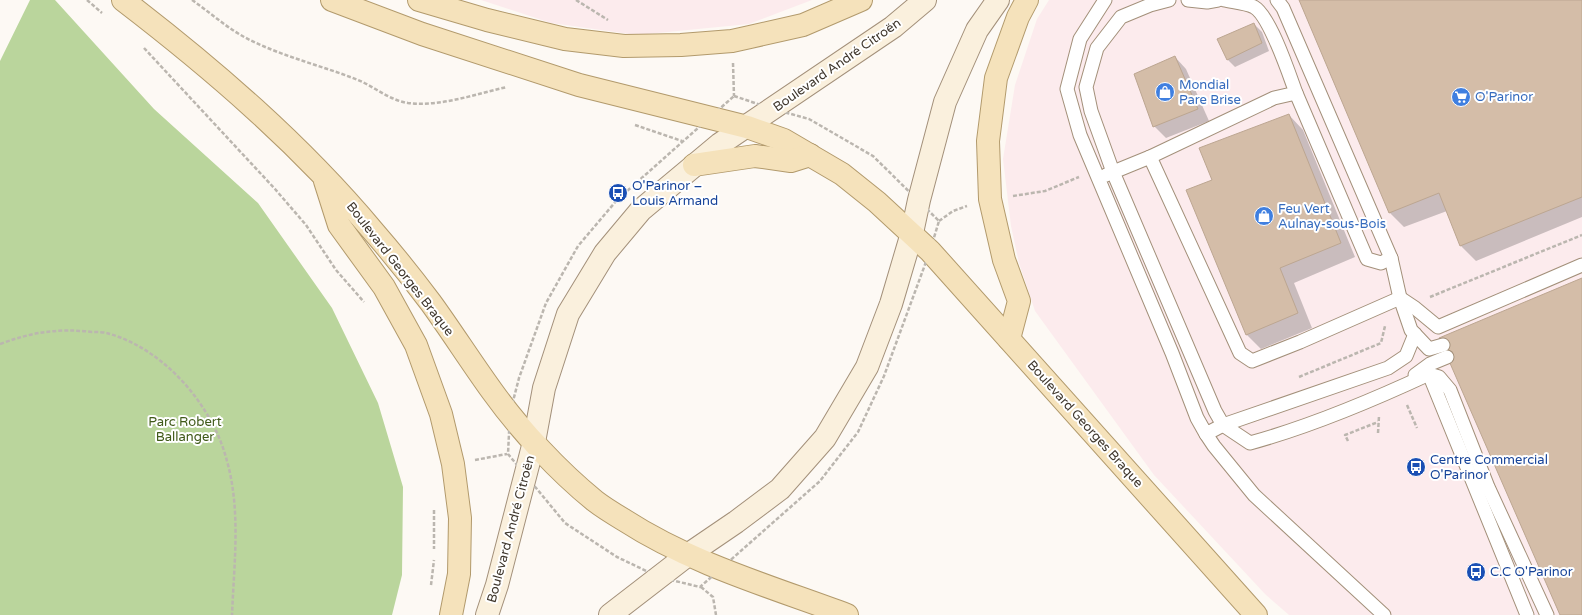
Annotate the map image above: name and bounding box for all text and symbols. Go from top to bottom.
street label: Boulevard André Citroën [770,15,904,115]
place label: Mondial Pare Brise [1179,77,1241,108]
shop icon: Mondial Pare Brise [1154,81,1176,103]
supermarket icon: O'Parinor [1450,86,1472,108]
place label: O'Parinor [1475,89,1533,105]
place label: O'Parinor – Louis Armand [632,178,718,209]
bus stop icon: O'Parinor – Louis Armand [607,182,629,204]
street label: Boulevard Georges Braque [343,199,457,339]
place label: Feu Vert Aulnay-sous-Bois [1278,201,1386,232]
shop icon: Feu Vert Aulnay-sous-Bois [1253,205,1275,227]
street label: Boulevard Georges Braque [1024,357,1146,491]
park label: Parc Robert Ballanger [148,414,222,445]
place label: Centre Commercial O'Parinor [1430,452,1548,483]
street label: Boulevard André Citroën [484,453,538,605]
bus stop icon: Centre Commercial O'Parinor [1405,456,1427,478]
bus stop icon: C.C O'Parinor [1465,561,1487,583]
place label: C.C O'Parinor [1490,564,1573,580]

